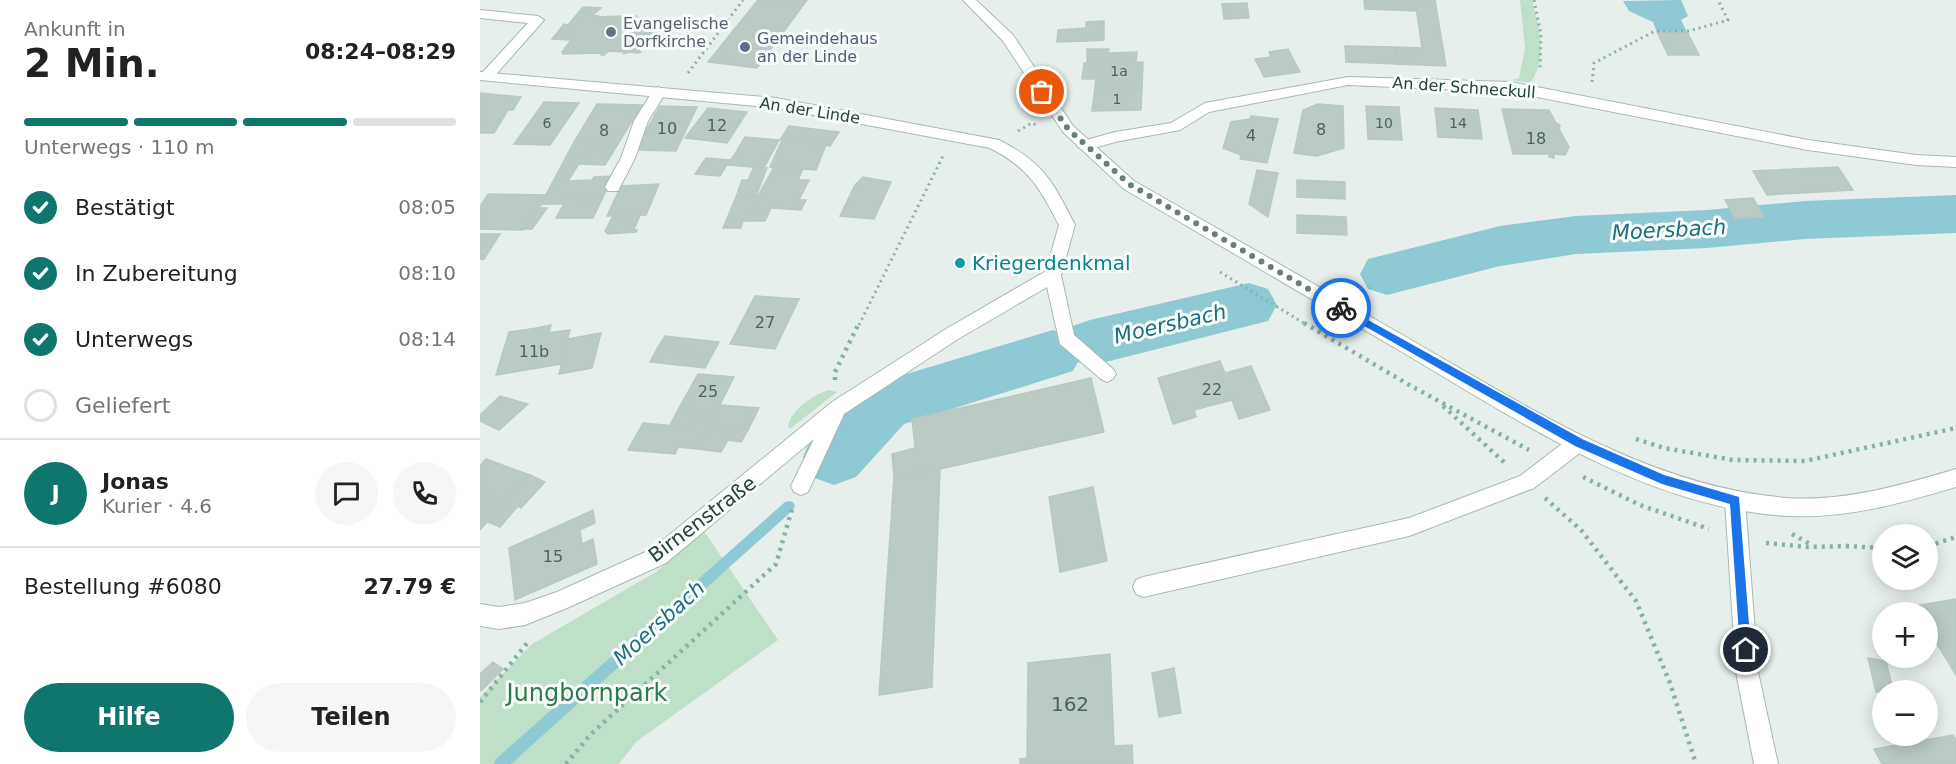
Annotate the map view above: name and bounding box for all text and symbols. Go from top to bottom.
place label: Evangelische Dorfkirche [623,14,729,51]
text: Ankunft in [24,17,126,41]
marker: Evangelische Dorfkirche [604,25,618,39]
place label: Gemeindehaus an der Linde [757,29,878,66]
text: 08:24–08:29 [305,39,456,64]
marker: Gemeindehaus an der Linde [738,40,752,54]
text: 2 Min. [24,41,159,86]
house number: 1a [1110,63,1128,79]
pin [1016,66,1067,117]
street label: An der Schneckull [1392,73,1536,102]
icon: bag [1025,75,1058,108]
house number: 1 [1113,91,1121,107]
street label: An der Linde [758,93,861,128]
house number: 6 [543,115,552,131]
house number: 10 [1375,115,1393,131]
house number: 14 [1449,115,1467,131]
house number: 12 [707,116,727,135]
house number: 10 [657,119,677,138]
house number: 8 [1316,120,1326,139]
house number: 8 [599,121,609,140]
house number: 4 [1246,126,1256,145]
house number: 18 [1526,129,1546,148]
text: Unterwegs · 110 m [24,135,215,159]
icon: check [24,191,57,224]
text: Bestätigt [75,195,175,220]
text: 08:05 [398,195,456,219]
water label: Moersbach [1611,215,1727,245]
place label: Kriegerdenkmal [972,251,1131,275]
marker: Kriegerdenkmal [953,256,967,270]
icon: check [24,257,57,290]
text: In Zubereitung [75,261,238,286]
text: 08:10 [398,261,456,285]
courier [1311,278,1371,338]
icon: bike [1325,292,1358,325]
water label: Moersbach [1112,299,1228,349]
house number: 27 [755,313,775,332]
icon: check [24,323,57,356]
text: Unterwegs [75,327,193,352]
text: 08:14 [398,327,456,351]
house number: 11b [519,342,549,361]
house number: 22 [1202,380,1222,399]
house number: 25 [698,382,718,401]
text: Geliefert [75,393,170,418]
button: chat [315,462,378,525]
button: phone [393,462,456,525]
text: Jonas [102,469,169,494]
street label: Birnenstraße [643,471,761,567]
text: J [51,481,60,506]
text: Kurier · 4.6 [102,494,212,518]
map controls [1872,524,1938,746]
button: layers [1872,524,1938,590]
house number: 15 [543,547,563,566]
text: Bestellung #6080 [24,574,222,599]
text: 27.79 € [363,574,456,599]
water label: Moersbach [608,576,710,670]
button: + [1872,602,1938,668]
pin [1720,624,1771,675]
icon: home [1729,633,1762,666]
park label: Jungbornpark [504,679,668,707]
button: − [1872,680,1938,746]
button: Hilfe [24,683,234,752]
button: Teilen [246,683,456,752]
house number: 162 [1051,692,1089,716]

